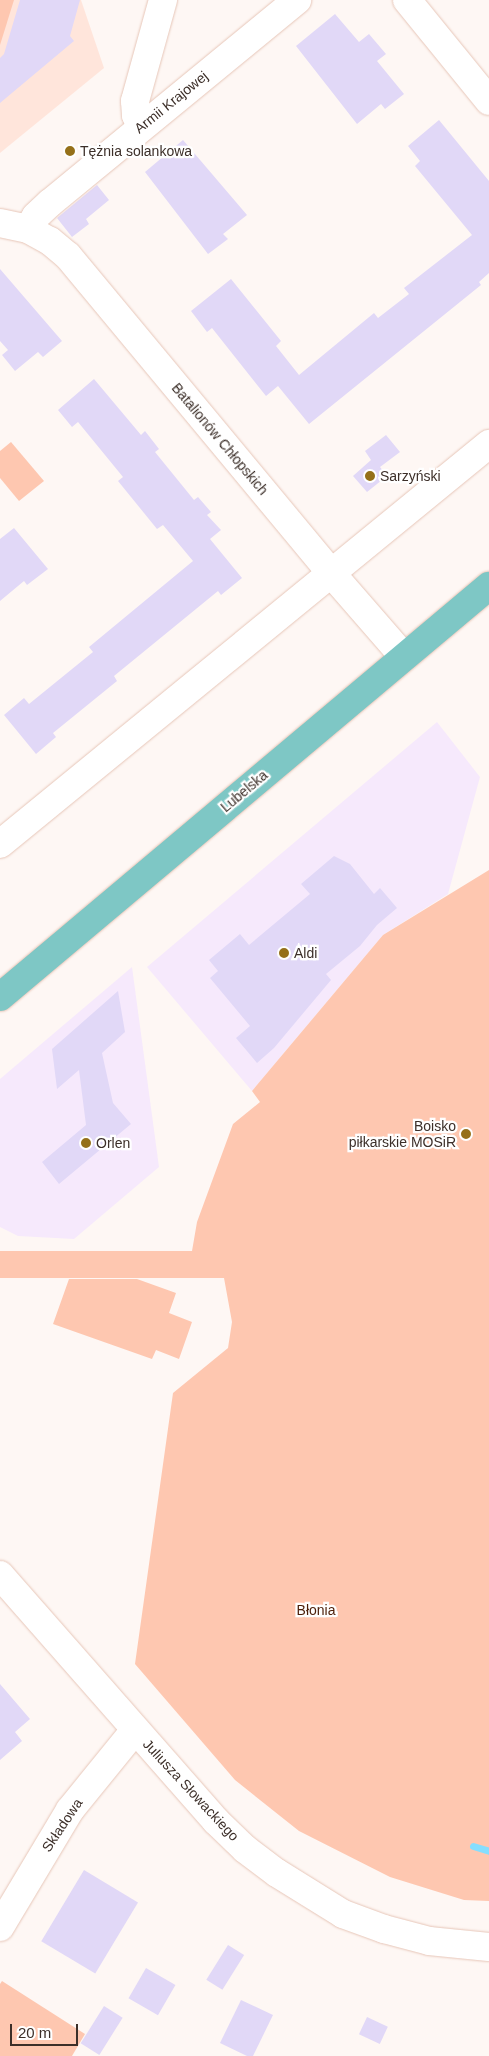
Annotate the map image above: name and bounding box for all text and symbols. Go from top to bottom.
street label: Armii Krajowej [131,67,211,137]
place label: Tężnia solankowa [80,143,192,159]
marker: Tężnia solankowa [64,145,76,157]
street label: Batalionów Chłopskich [168,380,272,498]
place label: Sarzyński [380,468,441,484]
marker: Sarzyński [364,470,376,482]
street label: Lubelska [217,767,271,815]
place label: Aldi [294,945,317,961]
marker: Aldi [278,947,290,959]
place label: Boisko piłkarskie MOSiR [349,1118,456,1150]
marker: Boisko piłkarskie MOSiR [460,1128,472,1140]
place label: Orlen [96,1135,130,1151]
marker: Orlen [80,1137,92,1149]
park label: Błonia [297,1602,335,1618]
street label: Juliusza Słowackiego [139,1736,243,1844]
street label: Składowa [38,1795,86,1855]
scale bar [12,2014,80,2046]
text: 20 m [18,2024,51,2041]

